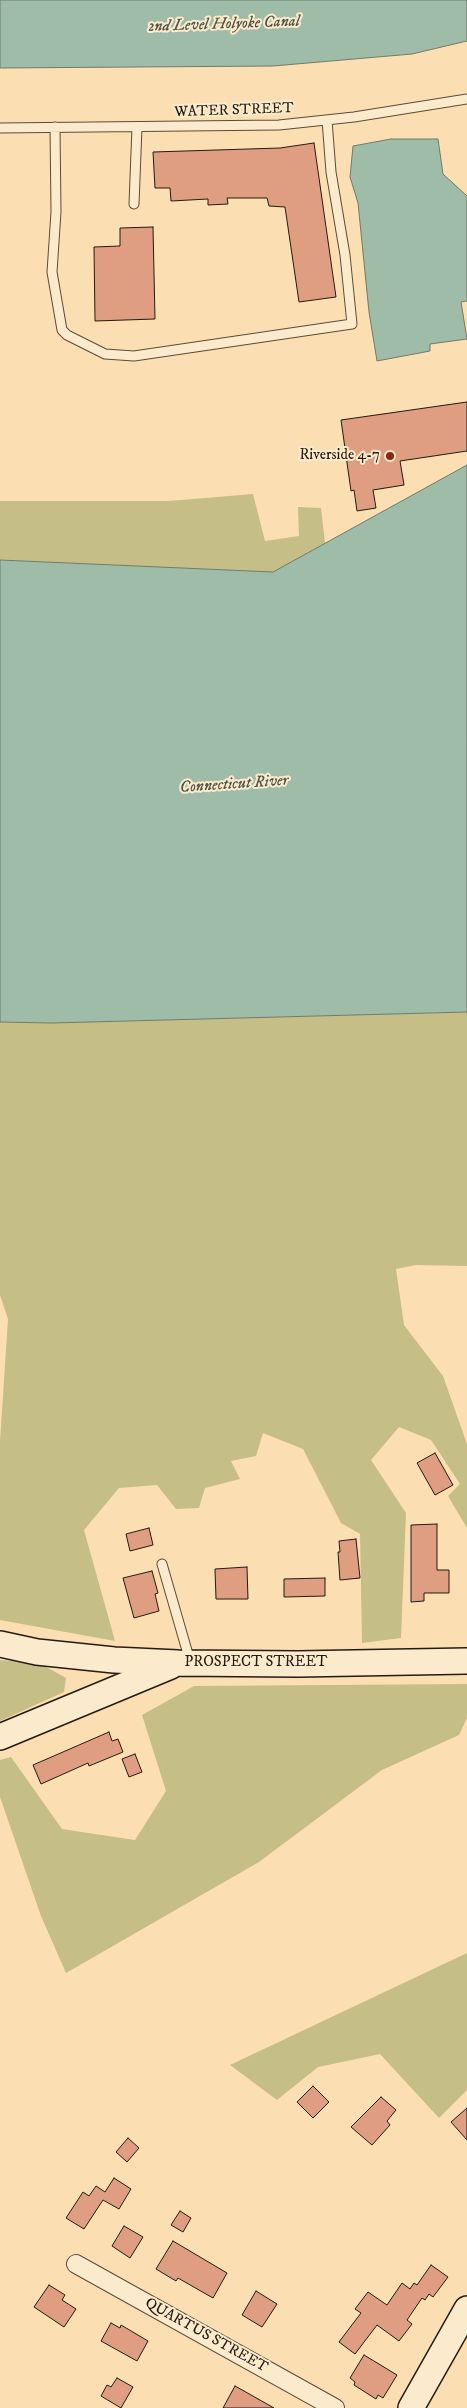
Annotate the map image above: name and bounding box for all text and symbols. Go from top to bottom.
water label: 2nd Level Holyoke Canal [148,13,300,37]
street label: WATER STREET [174,100,294,122]
place label: Riverside 4-7 [299,447,380,465]
marker: Riverside 4-7 [384,450,396,462]
water label: Connecticut River [179,772,289,798]
street label: PROSPECT STREET [185,1654,327,1672]
street label: QUARTUS STREET [141,2295,271,2377]

